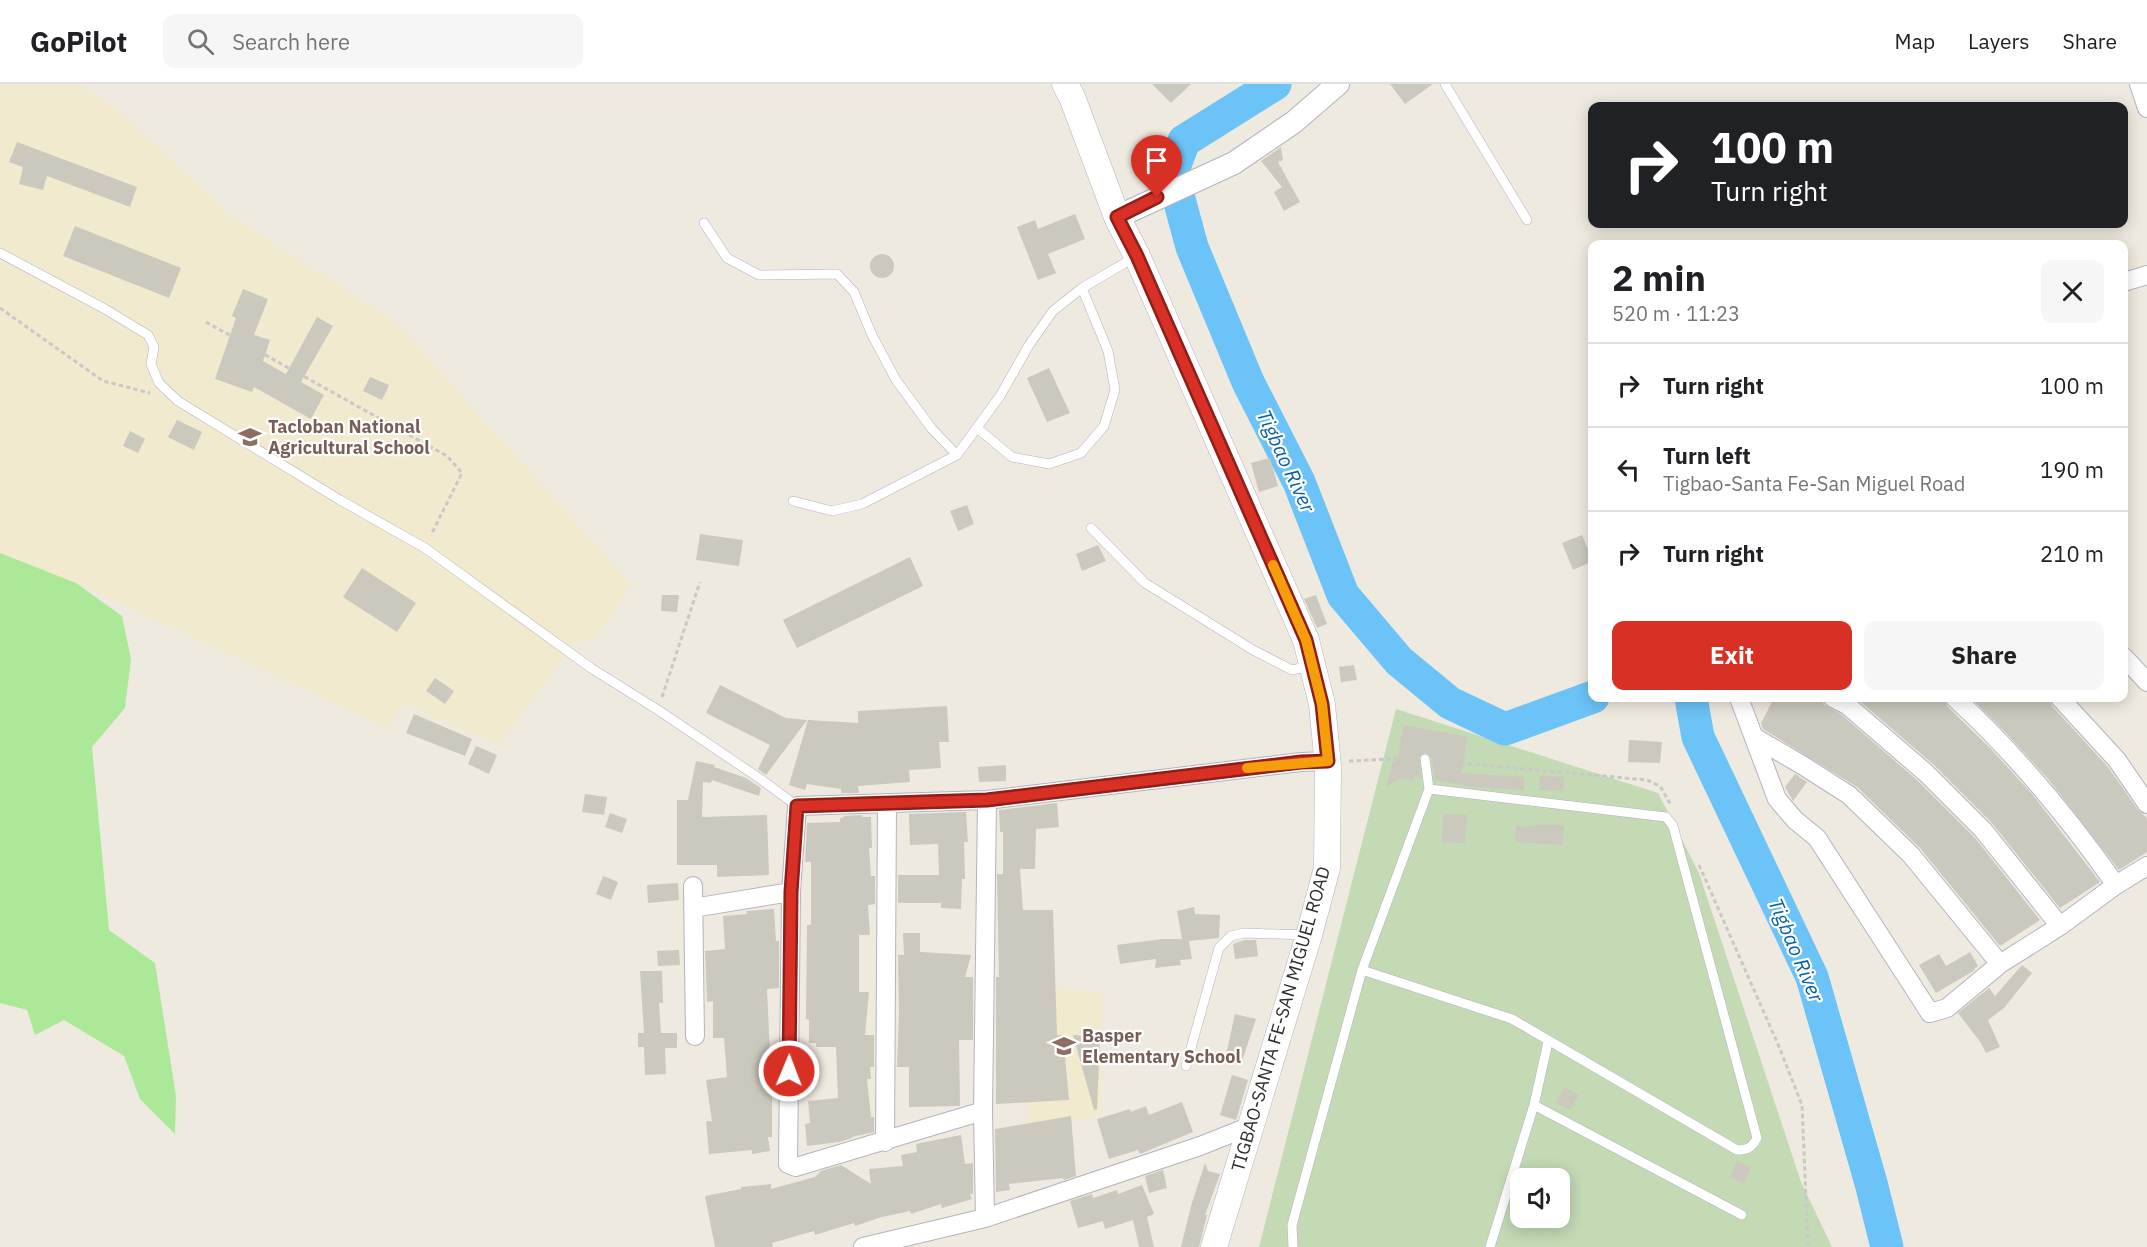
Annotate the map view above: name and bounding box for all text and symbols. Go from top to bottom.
search box [163,14,583,68]
text: GoPilot [30,23,127,60]
icon: search [184,25,217,58]
text: Search here [232,27,350,56]
text: Map [1895,27,1935,55]
text: Layers [1968,27,2030,55]
text: Share [2063,27,2117,55]
text: 100 m [1711,120,1834,175]
icon: right [1612,126,1690,204]
pin [1131,135,1182,197]
icon: arrive [1140,144,1173,177]
text: Turn right [1711,173,1828,208]
text: 2 min [1612,254,1706,301]
button: close [2041,260,2104,323]
text: 520 m · 11:23 [1612,300,1740,327]
icon: right [1612,369,1645,402]
text: Turn right [1663,371,1764,400]
text: 100 m [2040,371,2104,400]
water label: Tigbao River [1251,405,1322,517]
place label: Tacloban National Agricultural School [268,415,430,459]
school or university icon: Tacloban National Agricultural School [237,424,263,450]
text: Turn left [1663,441,1751,470]
icon: left [1612,453,1645,486]
text: 190 m [2040,455,2104,484]
text: Tigbao-Santa Fe-San Miguel Road [1663,470,1965,497]
icon: right [1612,537,1645,570]
text: Turn right [1663,539,1764,568]
text: 210 m [2040,539,2104,568]
button: Exit [1612,621,1852,690]
button: Share [1864,621,2104,690]
street label: TIGBAO-SANTA FE-SAN MIGUEL ROAD [1226,864,1335,1174]
water label: Tigbao River [1762,894,1831,1006]
place label: Basper Elementary School [1082,1024,1241,1068]
school or university icon: Basper Elementary School [1051,1033,1077,1059]
position arrow [757,1039,821,1103]
map controls [1510,1168,1570,1228]
button: sound [1510,1168,1570,1228]

